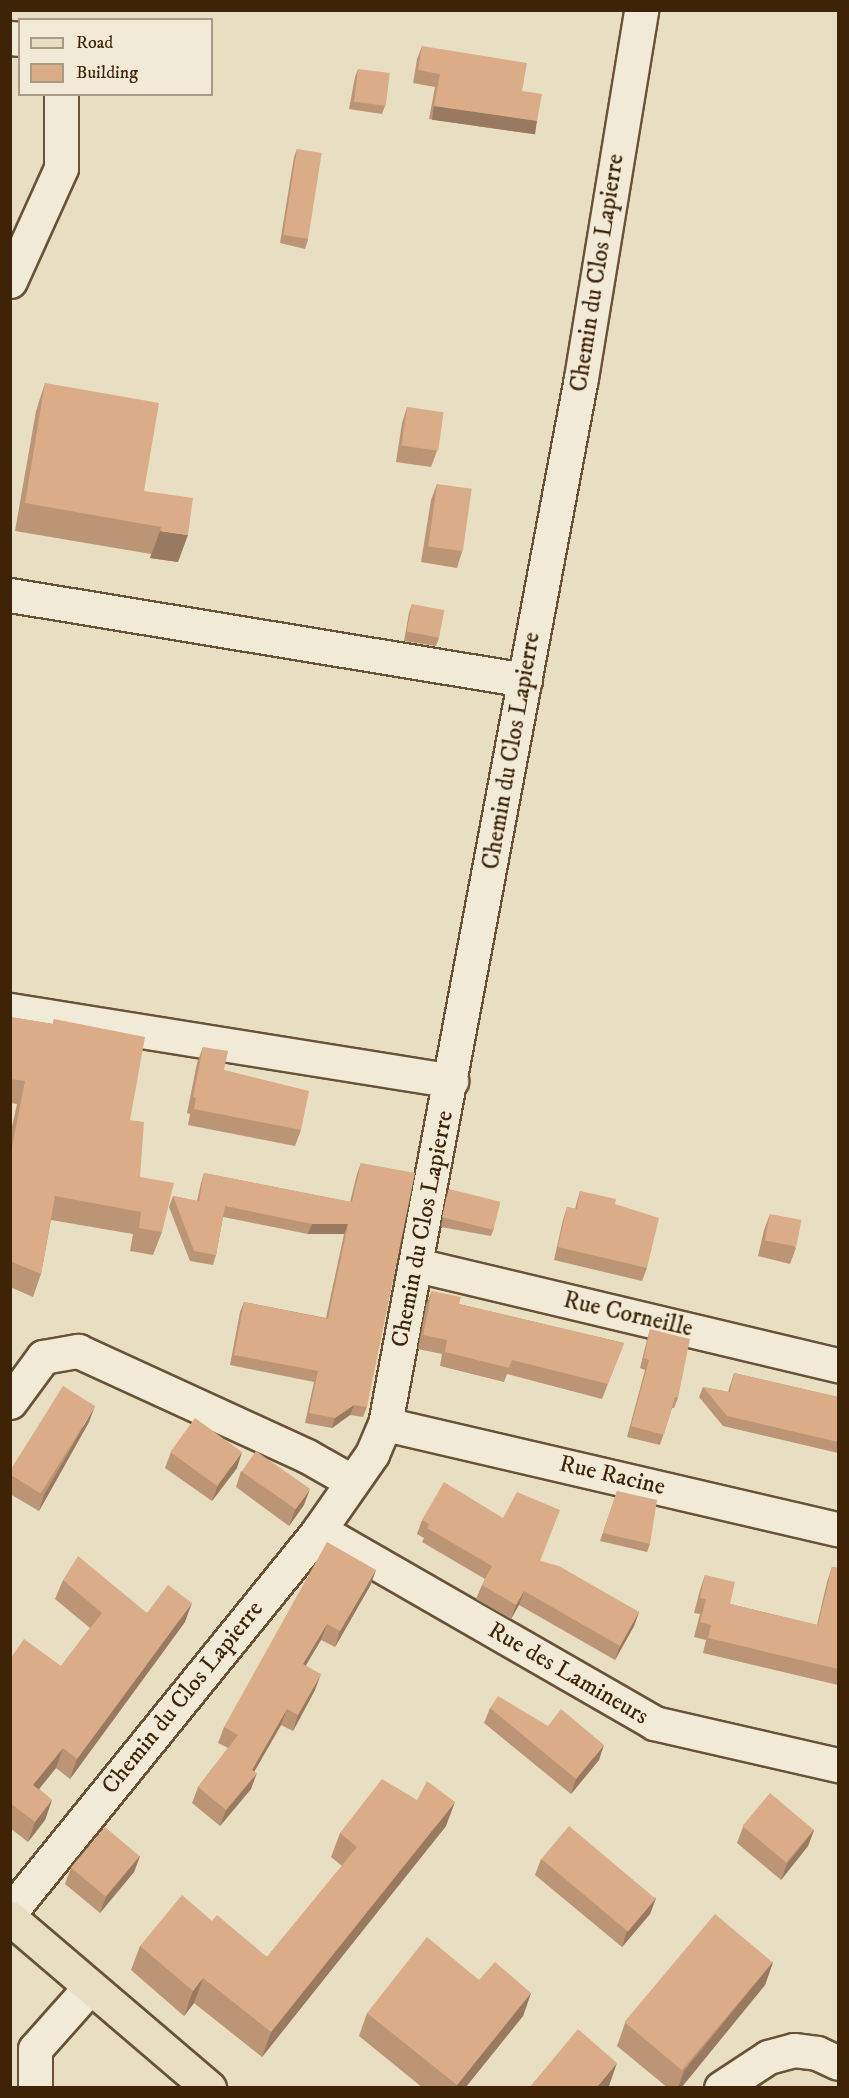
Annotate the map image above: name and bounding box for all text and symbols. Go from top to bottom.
legend [18,18,213,96]
text: Road [76,32,113,54]
text: Building [76,62,138,84]
street label: Chemin du Clos Lapierre [565,152,631,394]
street label: Chemin du Clos Lapierre [477,630,547,872]
street label: Chemin du Clos Lapierre [386,1108,460,1350]
street label: Rue Corneille [560,1286,696,1344]
street label: Rue Racine [556,1450,668,1502]
street label: Chemin du Clos Lapierre [96,1596,270,1800]
street label: Rue des Lamineurs [483,1616,653,1732]

